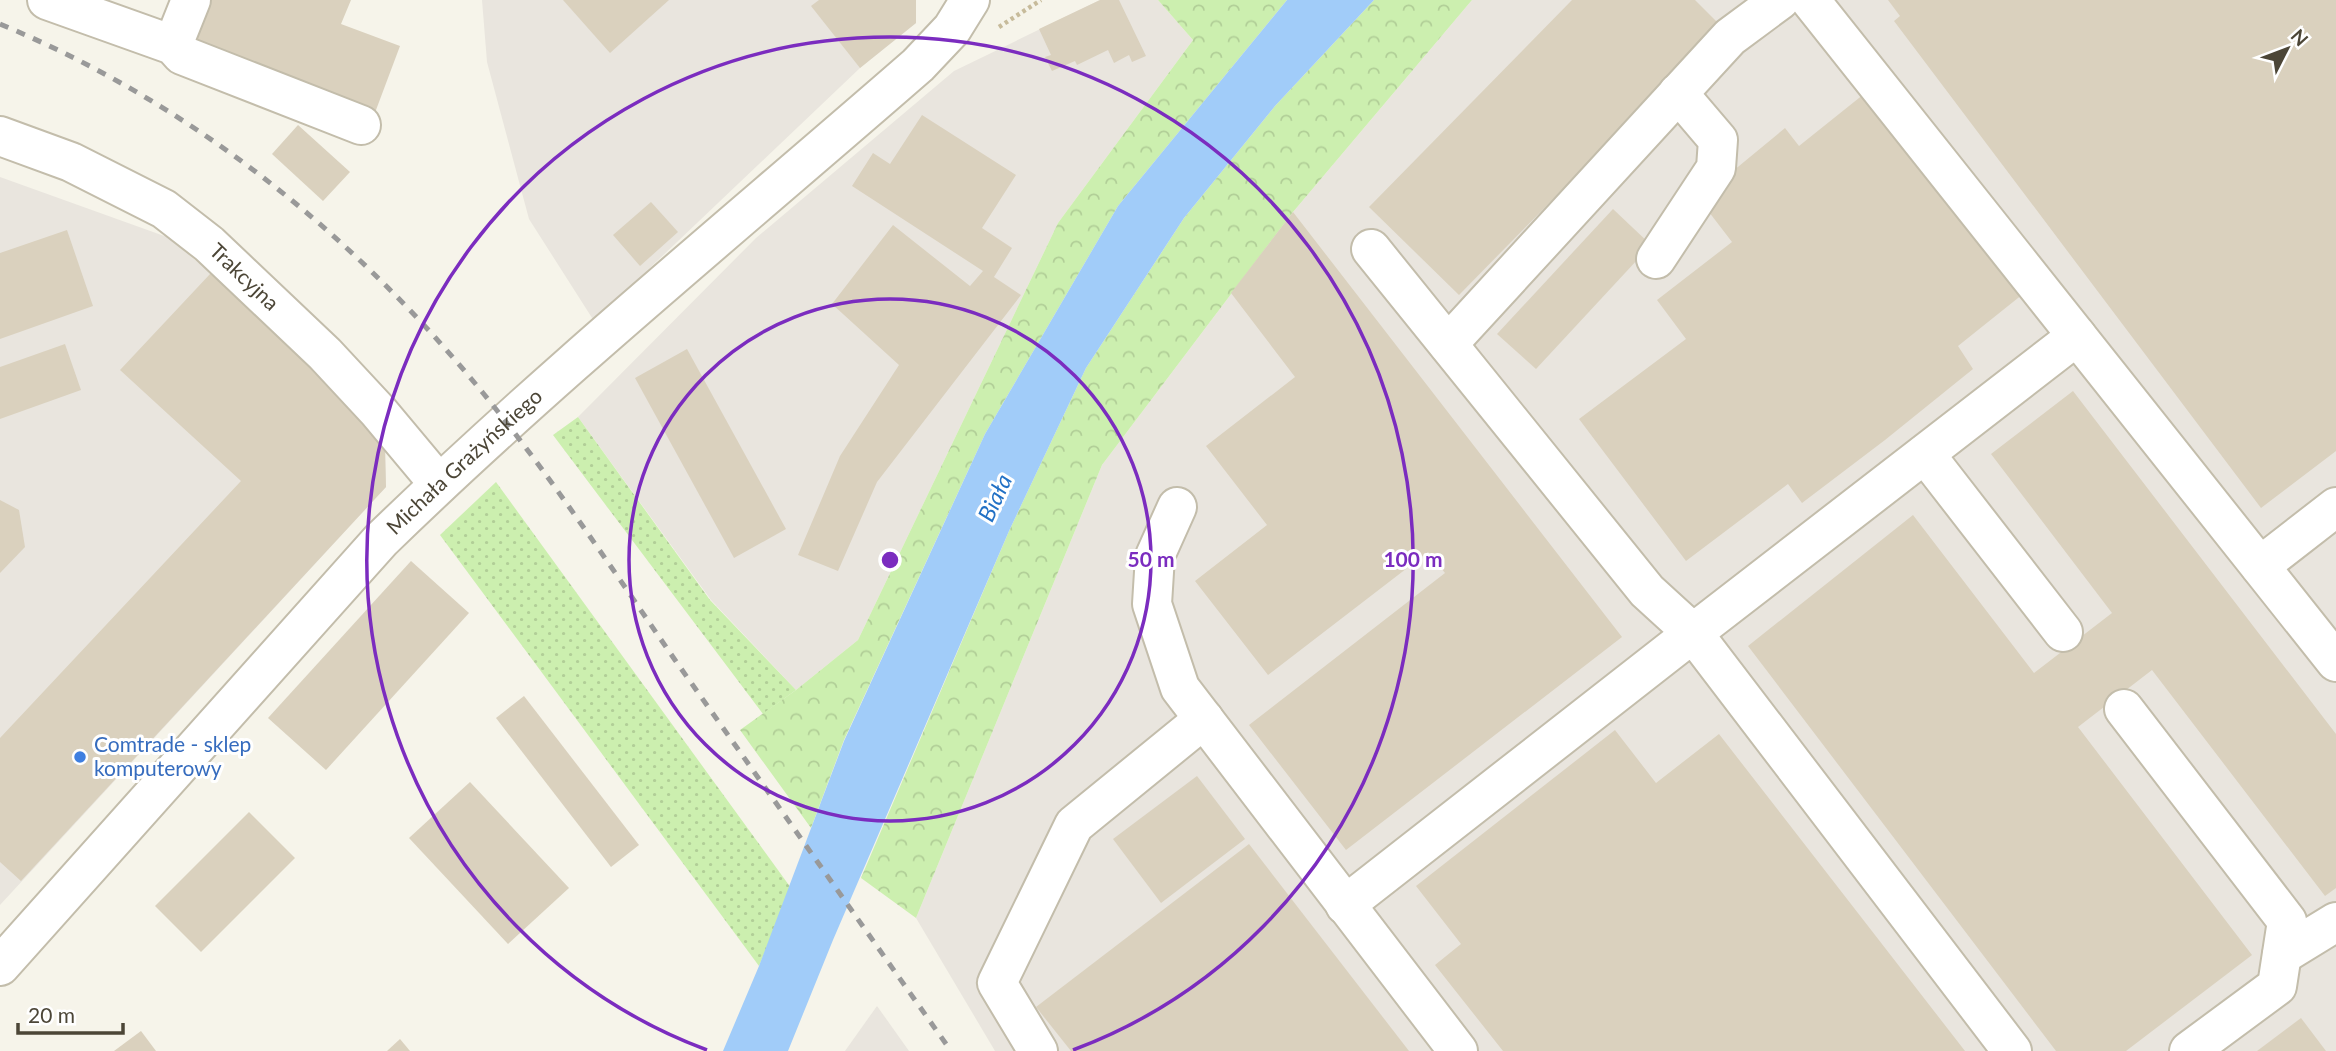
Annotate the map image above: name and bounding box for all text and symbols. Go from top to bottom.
north arrow [2252,14,2322,84]
text: N [2287,24,2313,50]
street label: Trakcyjna [205,237,285,315]
street label: Michała Grażyńskiego [381,383,547,539]
water label: Biała [971,469,1017,526]
text: 50 m [1127,546,1175,571]
text: 100 m [1383,546,1443,571]
centre of rings [878,548,902,572]
place label: Comtrade - sklep komputerowy [94,731,251,780]
marker: Comtrade - sklep komputerowy [72,749,88,765]
scale bar [18,992,122,1036]
text: 20 m [28,1002,75,1027]

